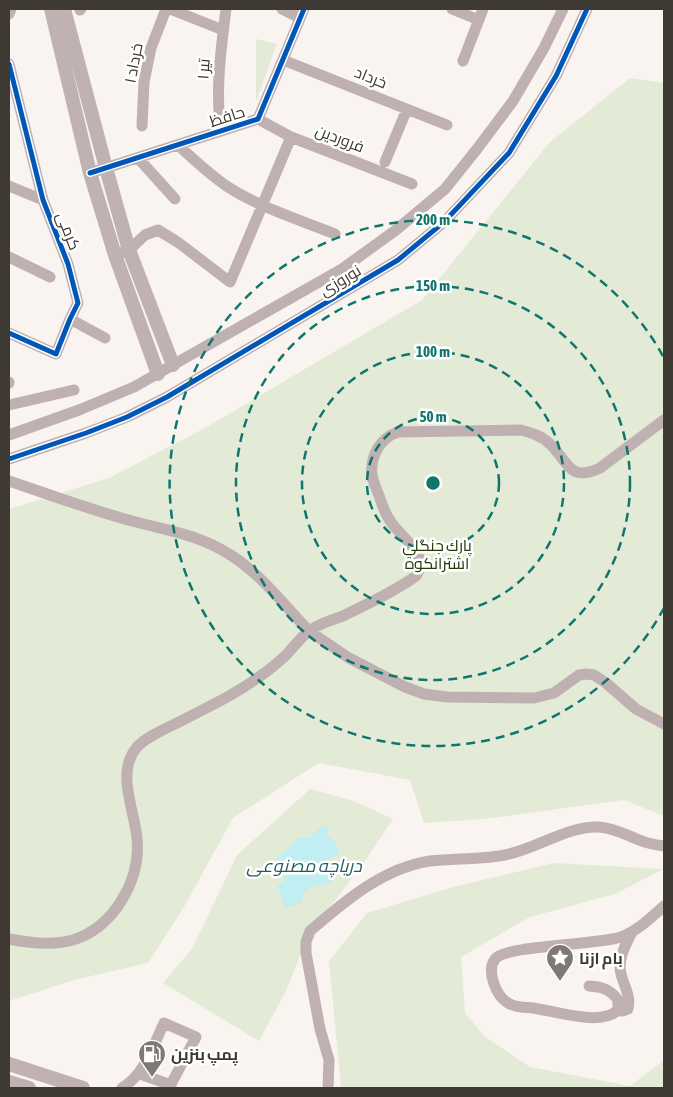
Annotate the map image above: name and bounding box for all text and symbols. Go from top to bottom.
street label: خرداد ۱ [120,41,147,85]
street label: تیر ۱ [193,57,214,80]
street label: خرداد [352,62,390,93]
street label: حافظ [207,102,247,130]
street label: فروردین [312,121,367,157]
street label: کرمی [52,209,84,253]
text: 200 m [416,211,450,228]
street label: نوروزی [316,261,365,301]
text: 150 m [416,277,450,294]
text: 100 m [416,343,450,360]
text: 50 m [420,408,447,425]
centre of rings [424,474,442,492]
park label: پارك جنگلي اشترانكوه [402,536,473,573]
water label: دریاچه مصنوعی [246,855,363,878]
place icon: بام ازنا [545,943,575,982]
place label: بام ازنا [579,949,623,970]
fuel station icon: پمپ بنزین [137,1039,167,1078]
place label: پمپ بنزین [171,1045,238,1066]

